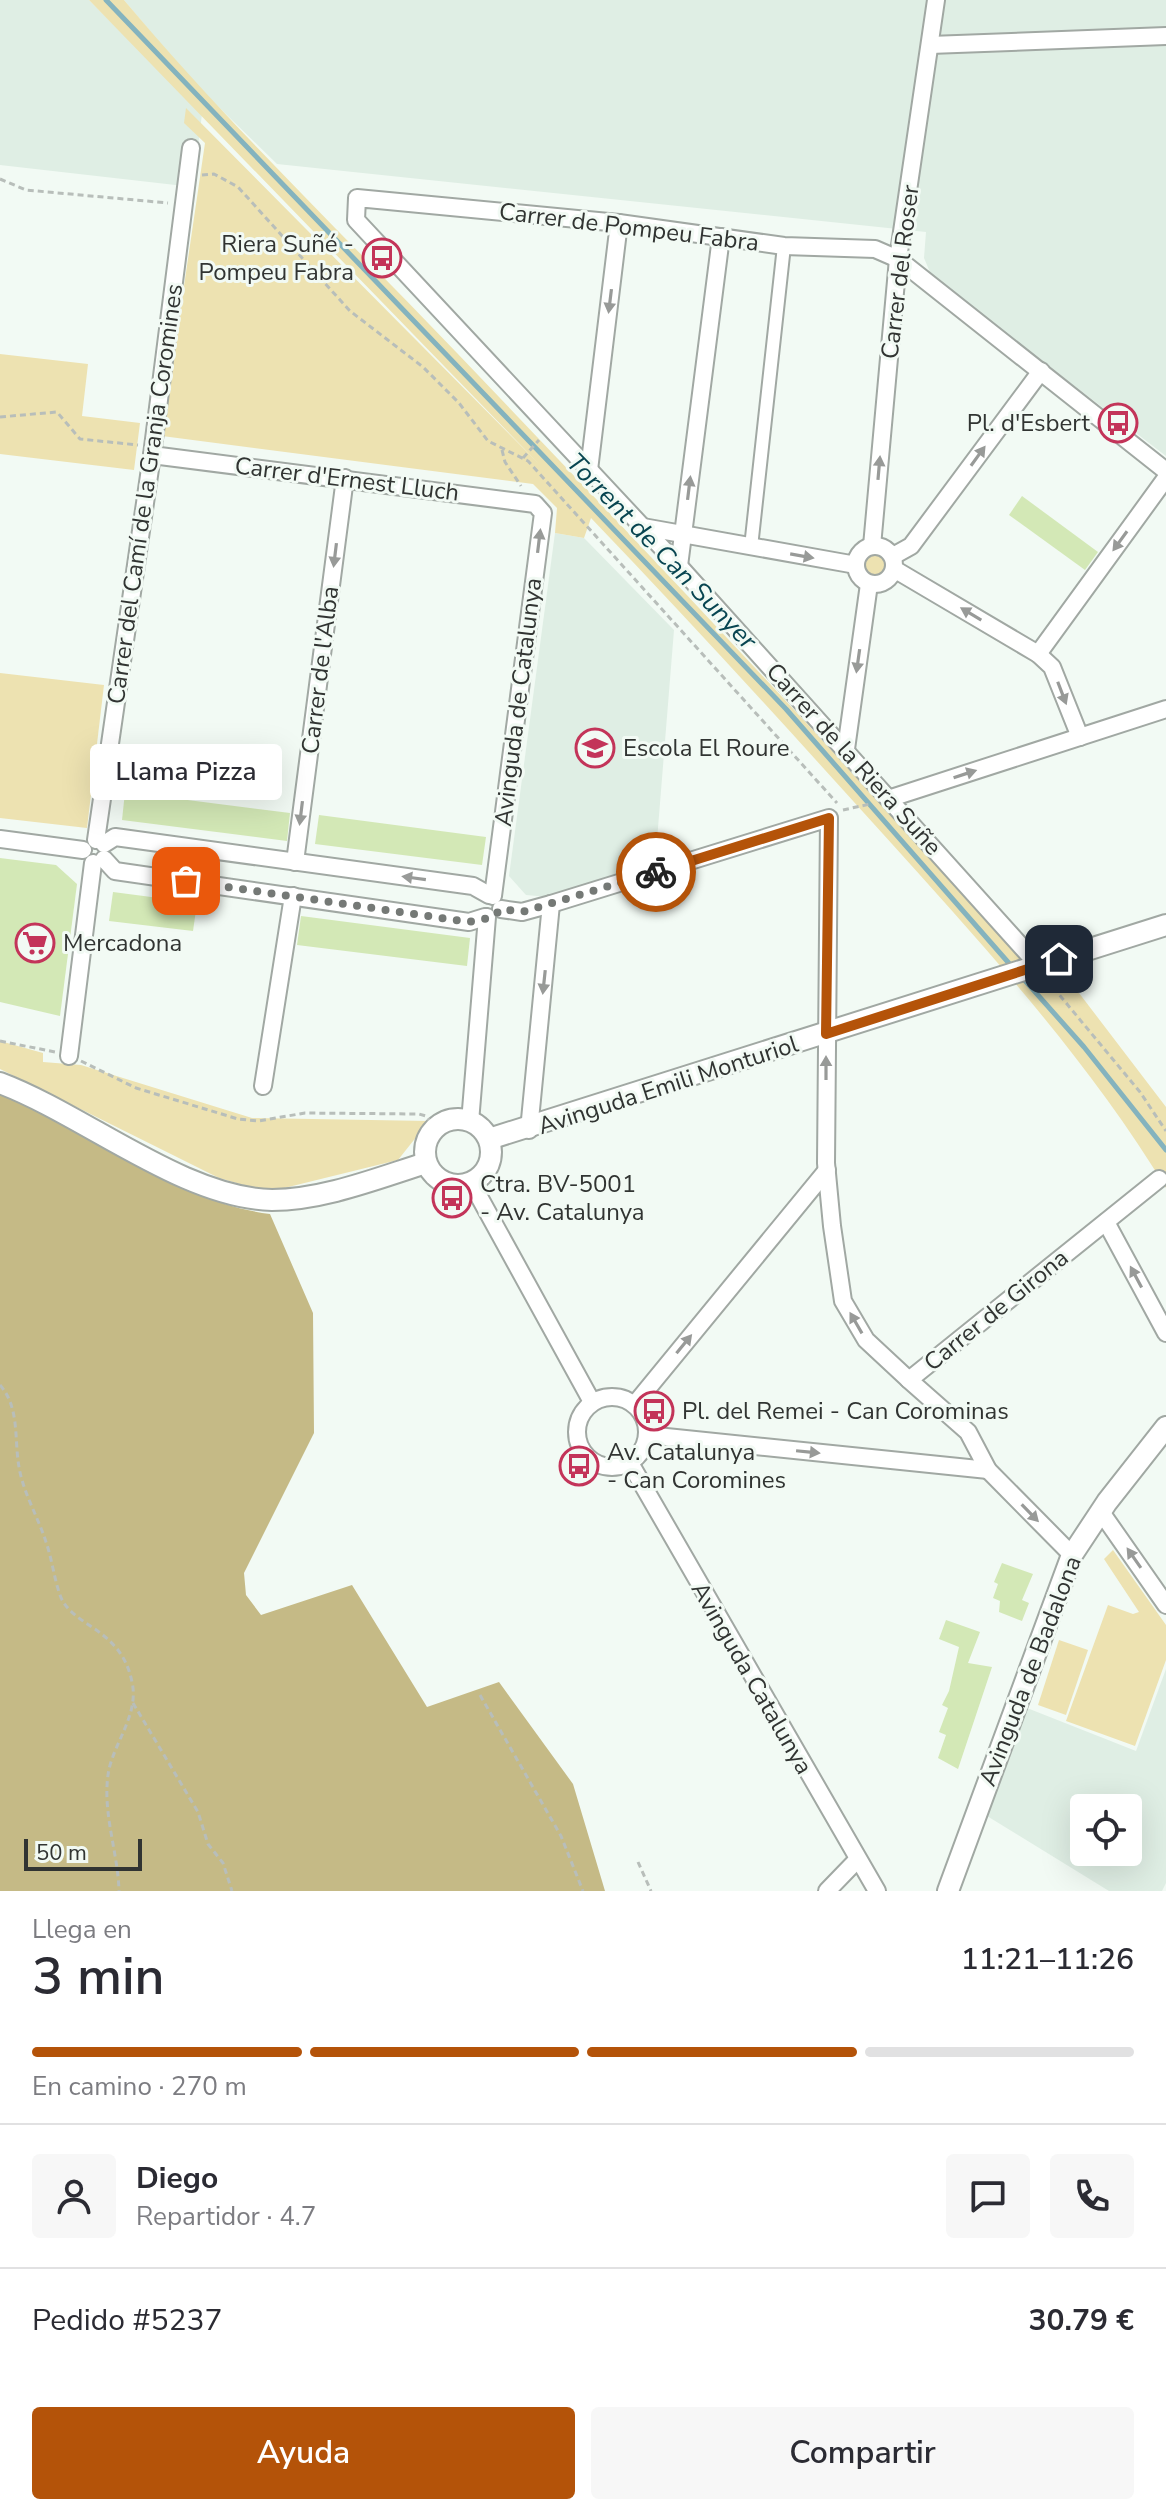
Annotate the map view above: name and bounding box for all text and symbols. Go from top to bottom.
street label: Carrer del Roser [873,183,927,361]
street label: Carrer de Pompeu Fabra [497,195,761,259]
place label: Riera Suñé - Pompeu Fabra [198,228,354,288]
bus stop icon: Riera Suñé - Pompeu Fabra [361,237,403,279]
street label: Carrer del Camí de la Granja Coromines [100,282,190,706]
one-way arrow [603,288,616,313]
bus stop icon: Pl. d'Esbert [1097,402,1139,444]
place label: Pl. d'Esbert [967,407,1091,439]
one-way arrow [970,445,986,466]
water label: Torrent de Can Sunyer [559,446,765,658]
street label: Carrer d'Ernest Lluch [233,449,461,509]
one-way arrow [873,455,886,480]
one-way arrow [683,475,696,500]
one-way arrow [533,528,546,553]
one-way arrow [1112,530,1128,552]
one-way arrow [328,543,341,568]
one-way arrow [790,551,815,563]
street label: Avinguda de Catalunya [487,576,549,828]
street label: Carrer de l'Alba [294,584,346,756]
one-way arrow [960,608,982,622]
one-way arrow [851,649,864,674]
street label: Carrer de la Riera Suñe [759,656,949,862]
one-way arrow [1056,681,1069,705]
school or university icon: Escola El Roure [574,727,616,769]
place label: Escola El Roure [623,732,790,764]
callout: Llama Pizza [90,745,282,801]
text: Llama Pizza [116,754,256,789]
one-way arrow [953,768,977,780]
one-way arrow [294,801,307,826]
courier [616,832,696,912]
pin [152,847,220,915]
icon: bike [634,850,678,894]
icon: bag [164,859,208,903]
one-way arrow [401,871,426,884]
supermarket icon: Mercadona [14,922,56,964]
pin [1025,925,1093,993]
place label: Mercadona [63,927,182,959]
icon: home [1037,937,1081,981]
one-way arrow [537,970,550,995]
street label: Avinguda Emili Monturiol [534,1028,802,1142]
one-way arrow [820,1055,832,1080]
place label: Ctra. BV-5001 - Av. Catalunya [480,1168,645,1228]
bus stop icon: Ctra. BV-5001 - Av. Catalunya [431,1177,473,1219]
street label: Carrer de Girona [917,1242,1075,1378]
one-way arrow [1129,1266,1143,1288]
one-way arrow [849,1312,863,1334]
one-way arrow [675,1334,692,1354]
bus stop icon: Pl. del Remei - Can Corominas [633,1390,675,1432]
place label: Pl. del Remei - Can Corominas [682,1395,1009,1427]
place label: Av. Catalunya - Can Coromines [607,1436,786,1496]
bus stop icon: Av. Catalunya - Can Coromines [558,1445,600,1487]
one-way arrow [796,1445,821,1458]
one-way arrow [1020,1503,1038,1522]
one-way arrow [1127,1548,1142,1569]
street label: Avinguda de Badalona [971,1551,1089,1791]
street label: Avinguda Catalunya [684,1576,820,1780]
map controls [1070,1794,1142,1866]
button: locate [1070,1794,1142,1866]
scale bar [24,1835,142,1871]
text: 50 m [36,1838,87,1868]
text: Llega en [32,1912,132,1947]
text: 11:21–11:26 [961,1939,1134,1980]
text: 3 min [32,1941,165,2012]
text: En camino · 270 m [32,2069,247,2104]
button: person [32,2154,116,2238]
button: chat [946,2154,1030,2238]
button: phone [1050,2154,1134,2238]
text: Diego [136,2158,218,2199]
text: Repartidor · 4.7 [136,2199,316,2234]
text: Pedido #5237 [32,2300,223,2341]
text: 30.79 € [1028,2300,1134,2341]
button: Ayuda [32,2407,575,2499]
button: Compartir [591,2407,1134,2499]

